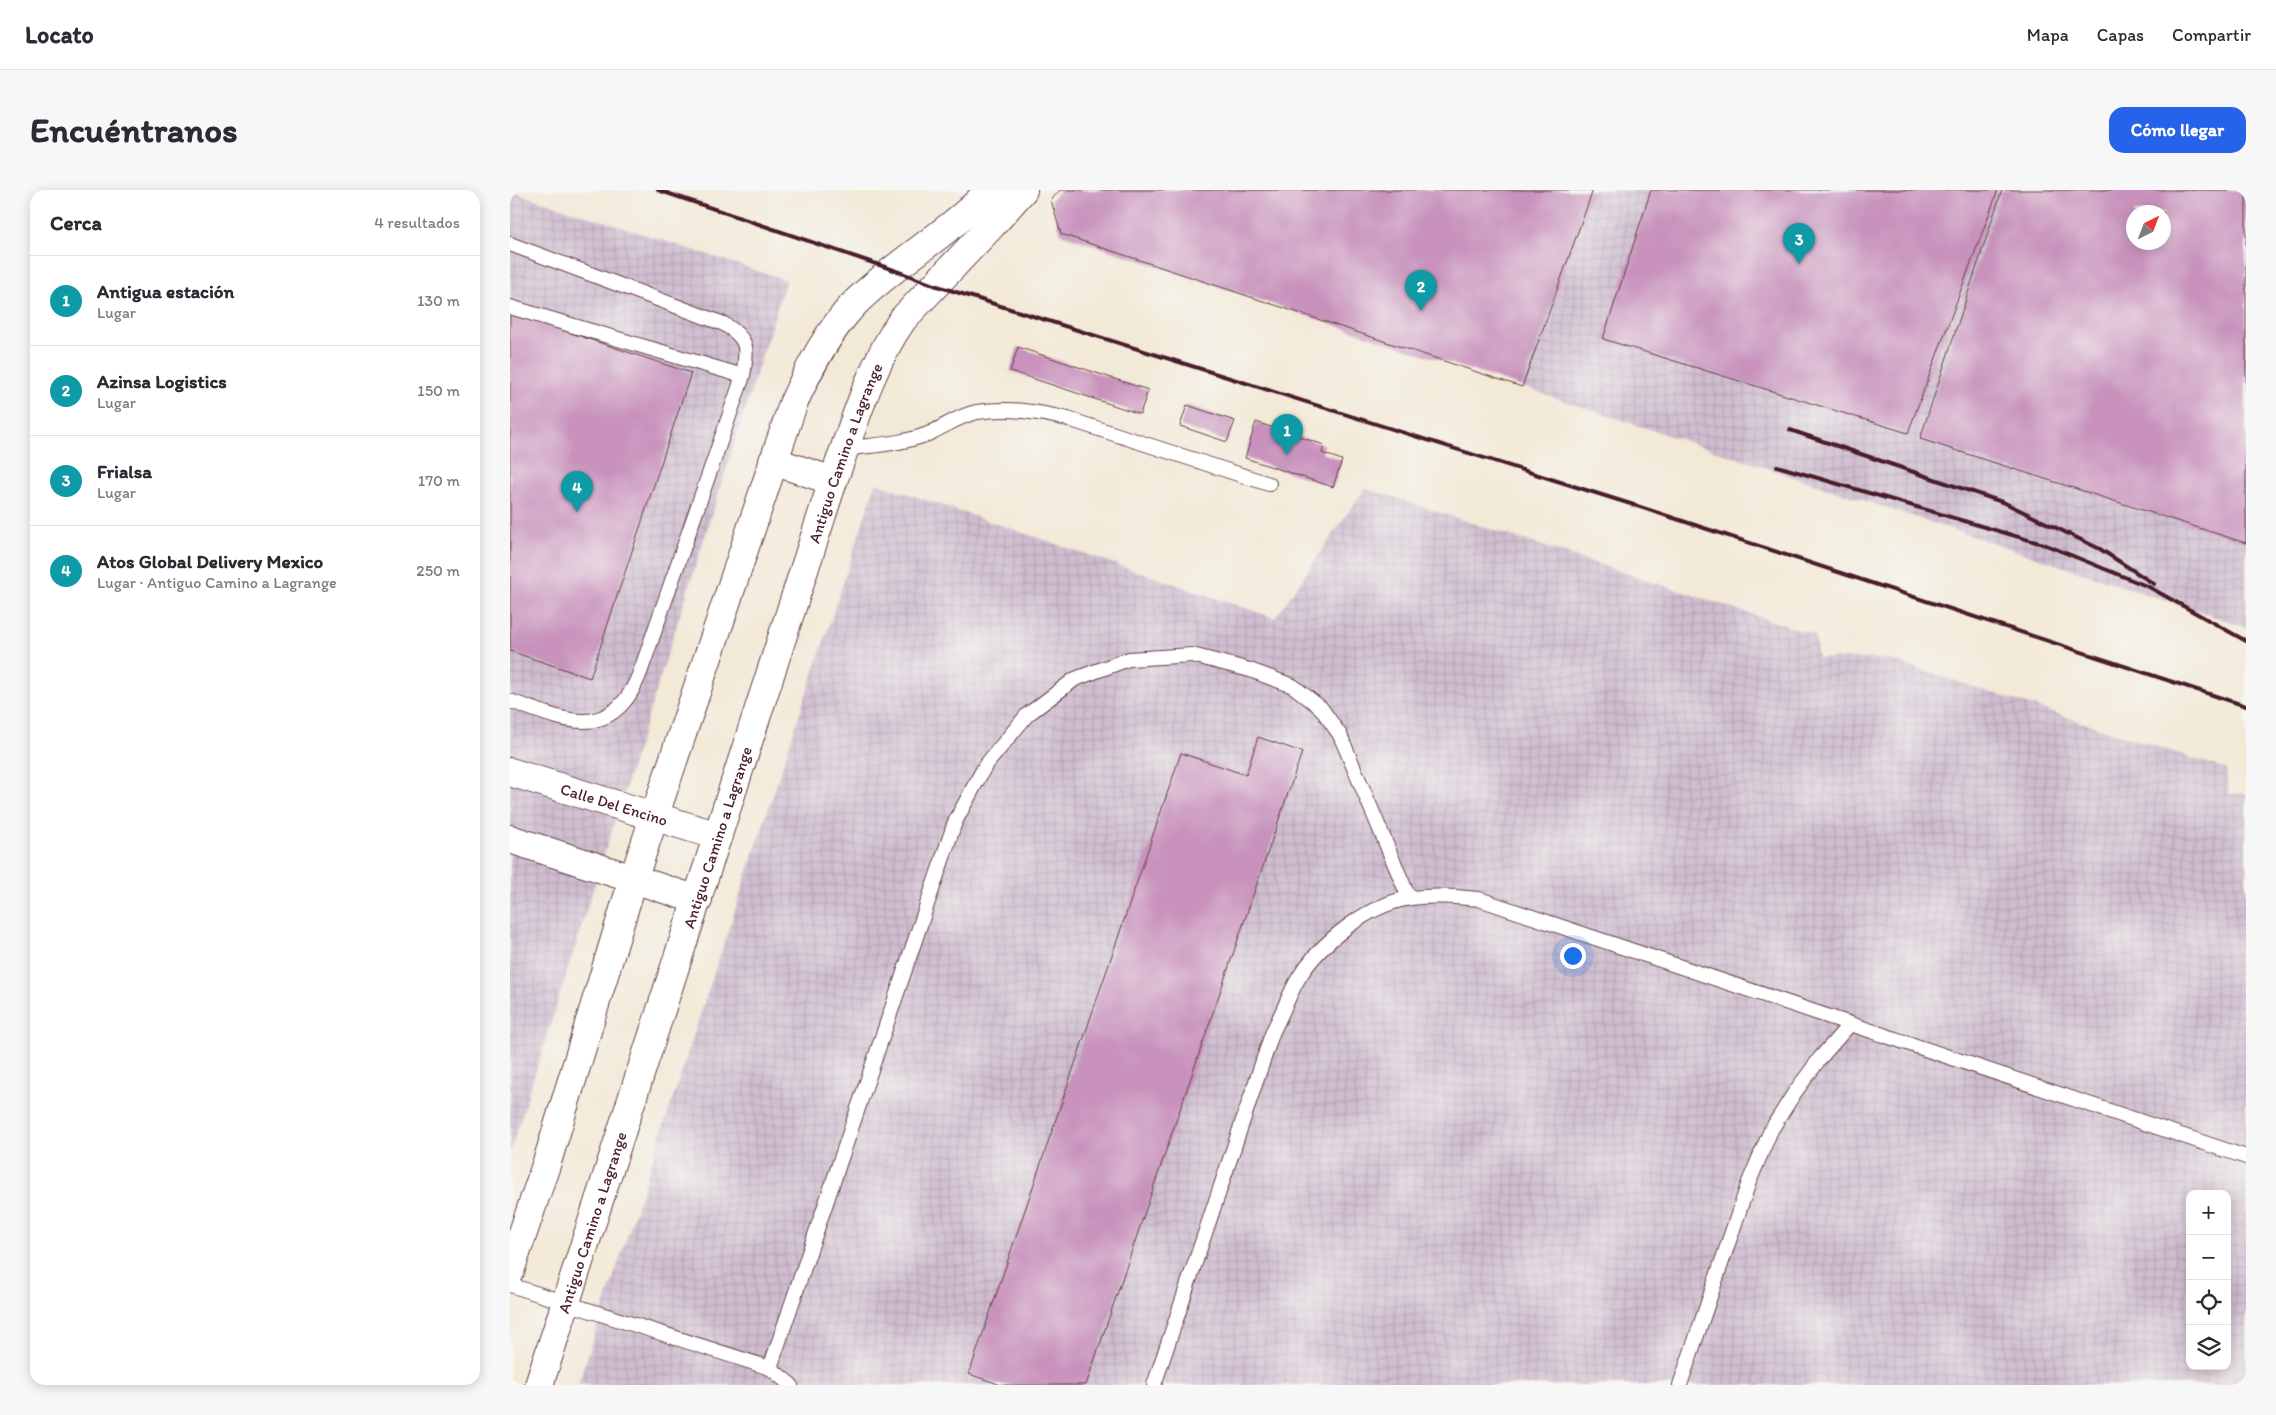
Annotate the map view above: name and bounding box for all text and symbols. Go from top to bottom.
text: Locato [25,20,94,49]
text: Mapa [2027,24,2069,46]
text: Capas [2097,24,2144,46]
text: Compartir [2172,24,2251,46]
button: Cómo llegar [2109,107,2246,153]
text: Encuéntranos [30,109,238,151]
north arrow [2126,205,2171,250]
text: Cerca [50,210,102,235]
text: 4 resultados [374,213,460,232]
pin: 3 [1783,223,1815,264]
pin: 2 [1405,270,1437,311]
text: Antigua estación [97,280,234,303]
text: 1 [62,291,70,310]
text: 130 m [417,291,460,310]
text: Lugar [97,303,136,322]
street label: Antiguo Camino a Lagrange [804,360,887,546]
text: Azinsa Logistics [97,370,227,393]
text: 2 [62,381,70,400]
text: 150 m [417,381,460,400]
text: Lugar [97,393,136,412]
pin: 1 [1271,414,1303,455]
text: Frialsa [97,460,152,483]
text: 3 [62,471,70,490]
text: 170 m [418,471,460,490]
pin: 4 [561,471,593,512]
text: Lugar [97,483,136,502]
text: Atos Global Delivery Mexico [97,550,323,573]
text: 4 [61,561,71,580]
text: 250 m [416,561,460,580]
text: Lugar · Antiguo Camino a Lagrange [97,573,337,592]
street label: Antiguo Camino a Lagrange [679,744,756,931]
street label: Calle Del Encino [558,779,670,830]
your location [1560,943,1586,969]
street label: Antiguo Camino a Lagrange [554,1129,631,1316]
map controls [2186,1190,2231,1370]
button: + [2186,1190,2231,1235]
button: − [2186,1235,2231,1280]
button: locate [2186,1280,2231,1325]
button: layers [2186,1325,2231,1370]

